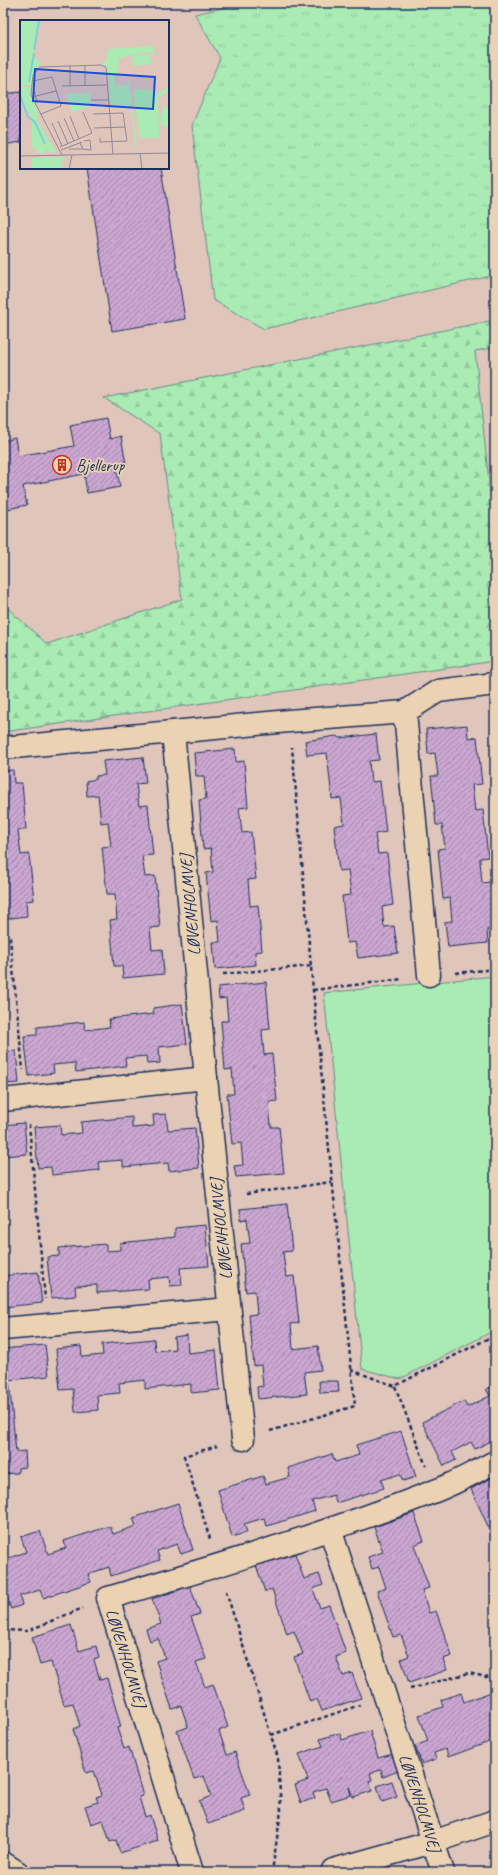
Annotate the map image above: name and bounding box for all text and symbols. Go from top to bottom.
inset map [20,20,169,169]
building icon: Bjellerup [51,454,73,476]
place label: Bjellerup [76,455,126,476]
street label: LØVENHOLMVEJ [175,851,205,957]
street label: LØVENHOLMVEJ [205,1175,237,1281]
street label: LØVENHOLMVEJ [101,1606,152,1712]
street label: LØVENHOLMVEJ [394,1751,447,1857]

